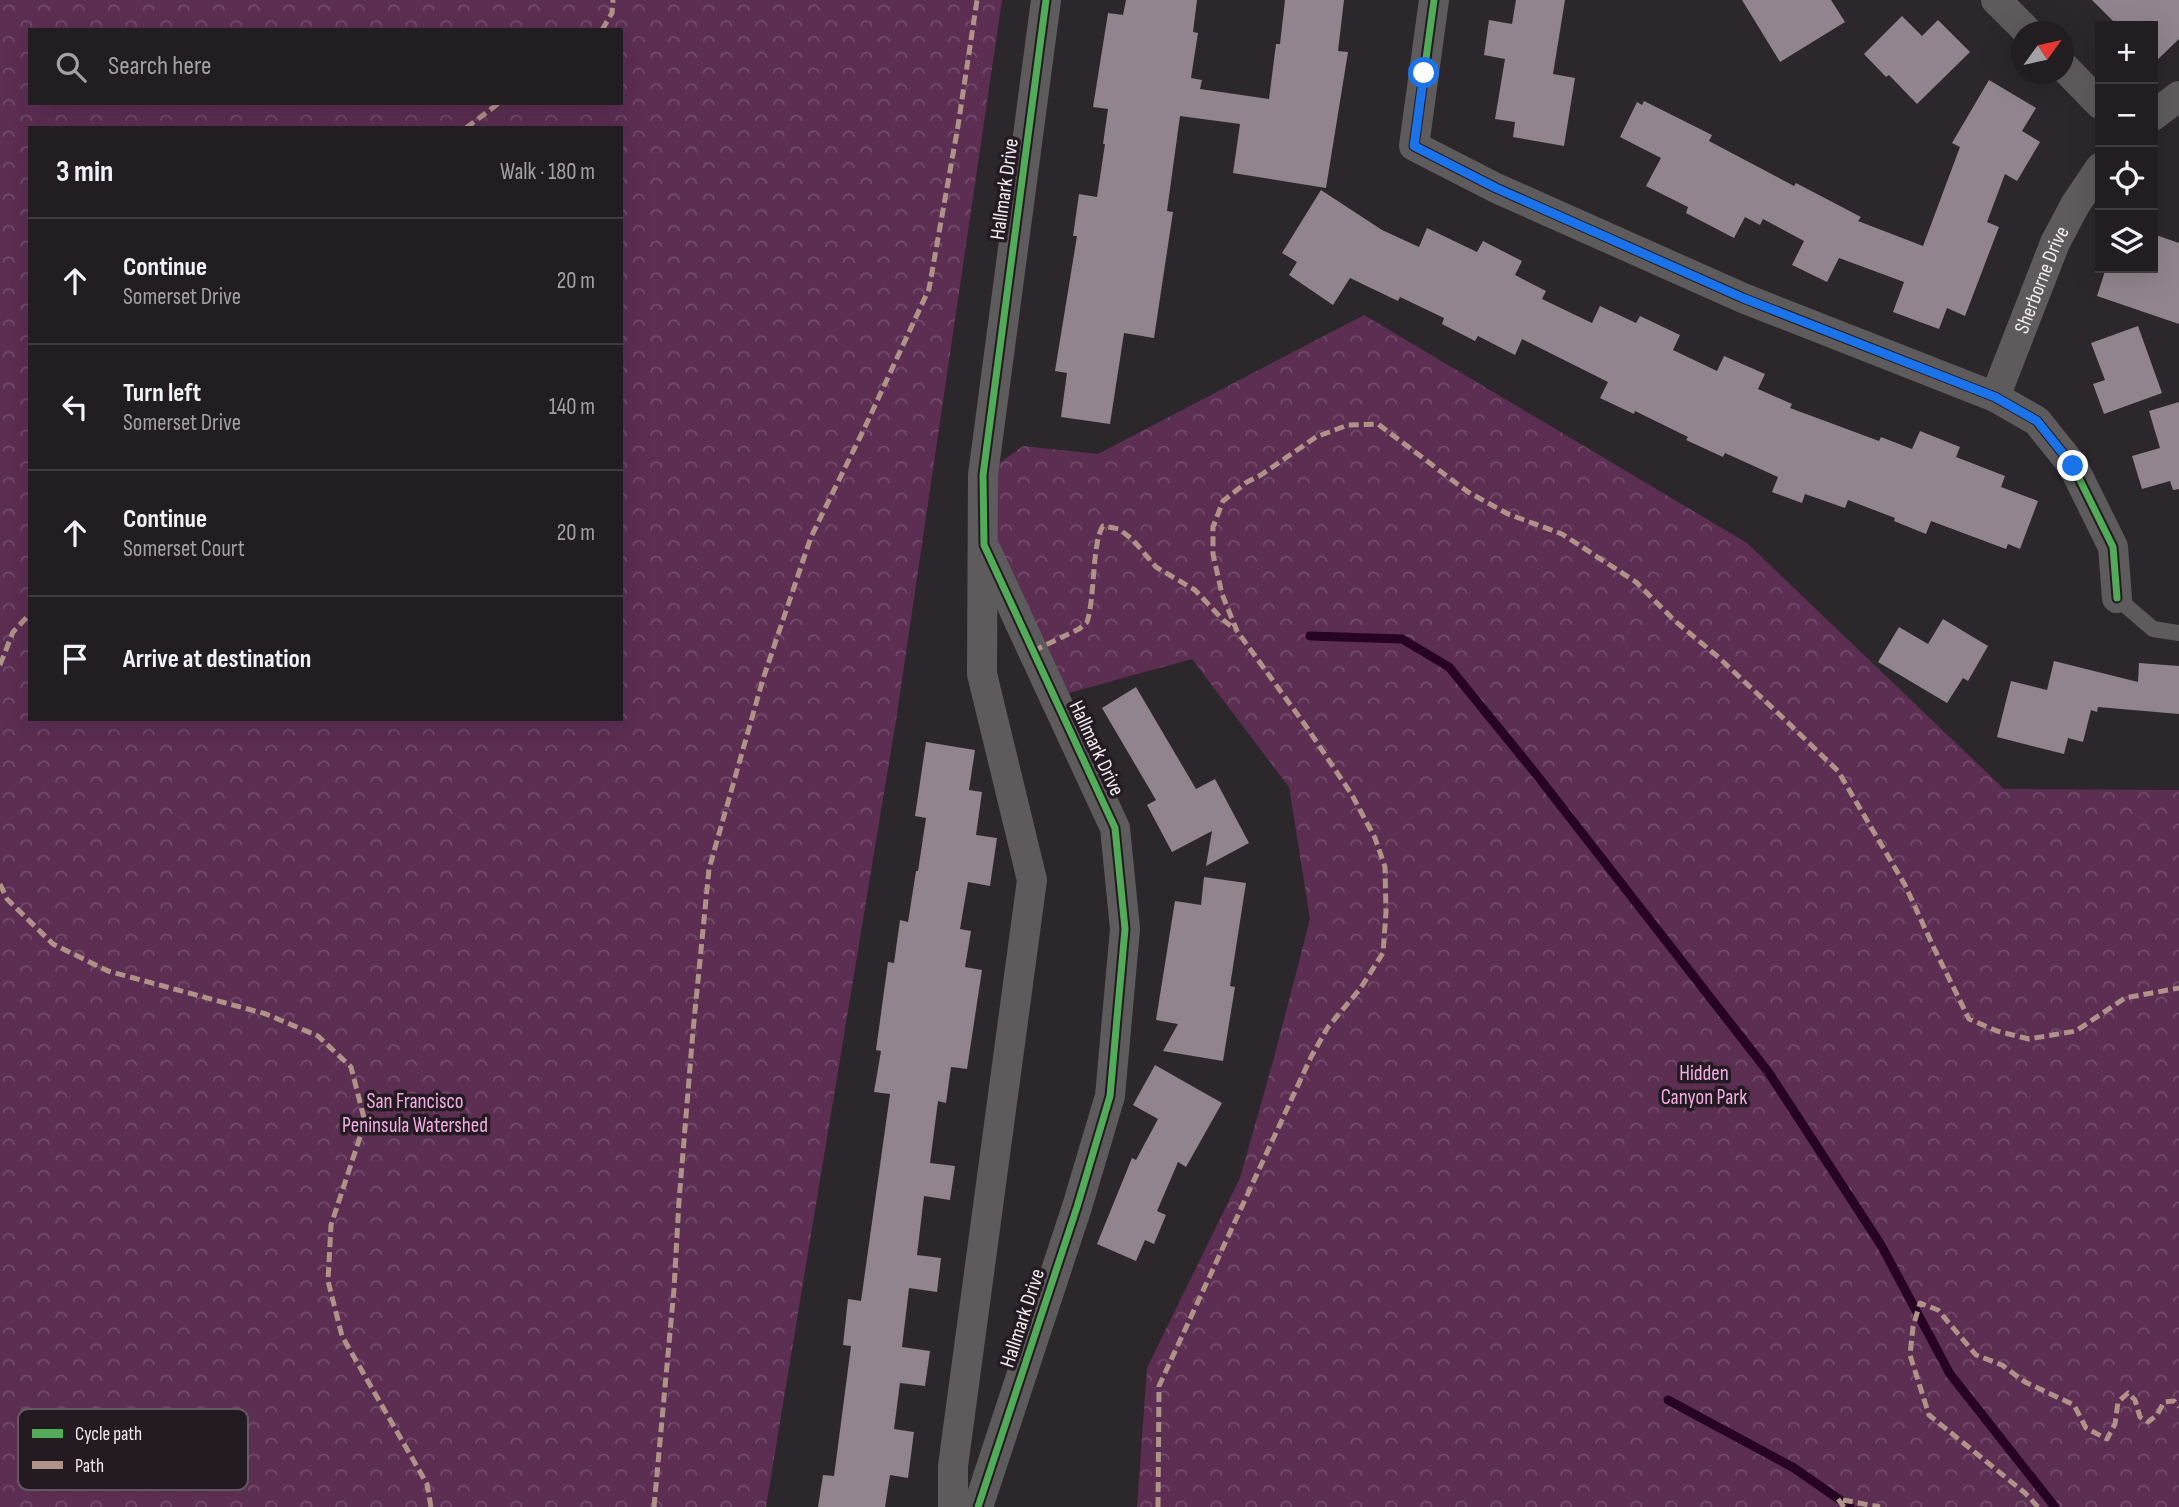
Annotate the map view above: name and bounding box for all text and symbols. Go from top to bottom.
north arrow [2011,21,2074,84]
map controls [2095,21,2158,273]
button: + [2095,21,2158,84]
search box [28,28,623,105]
icon: search [52,48,90,86]
text: Search here [108,51,211,82]
route start [1408,57,1439,88]
button: − [2095,84,2158,147]
street label: Hallmark Drive [985,137,1024,241]
button: locate [2095,147,2158,210]
text: 3 min [56,154,113,190]
text: Walk · 180 m [500,158,595,186]
button: layers [2095,210,2158,273]
street label: Sherborne Drive [2009,222,2075,337]
text: Continue [123,252,207,283]
icon: ahead [56,262,94,300]
text: 20 m [557,267,595,295]
text: Somerset Drive [123,283,241,311]
text: Turn left [123,378,201,409]
icon: left [56,388,94,426]
text: 140 m [549,393,595,421]
text: Somerset Drive [123,409,241,437]
route end [2057,450,2088,481]
text: Continue [123,504,207,535]
icon: ahead [56,514,94,552]
text: 20 m [557,519,595,547]
text: Somerset Court [123,535,245,563]
icon: arrive [56,640,94,678]
text: Arrive at destination [123,644,311,675]
street label: Hallmark Drive [1064,697,1129,800]
park label: Hidden Canyon Park [1661,1061,1747,1110]
park label: San Francisco Peninsula Watershed [342,1089,488,1138]
street label: Hallmark Drive [995,1266,1050,1371]
legend [18,1409,248,1490]
text: Cycle path [75,1423,142,1446]
text: Path [75,1455,104,1478]

